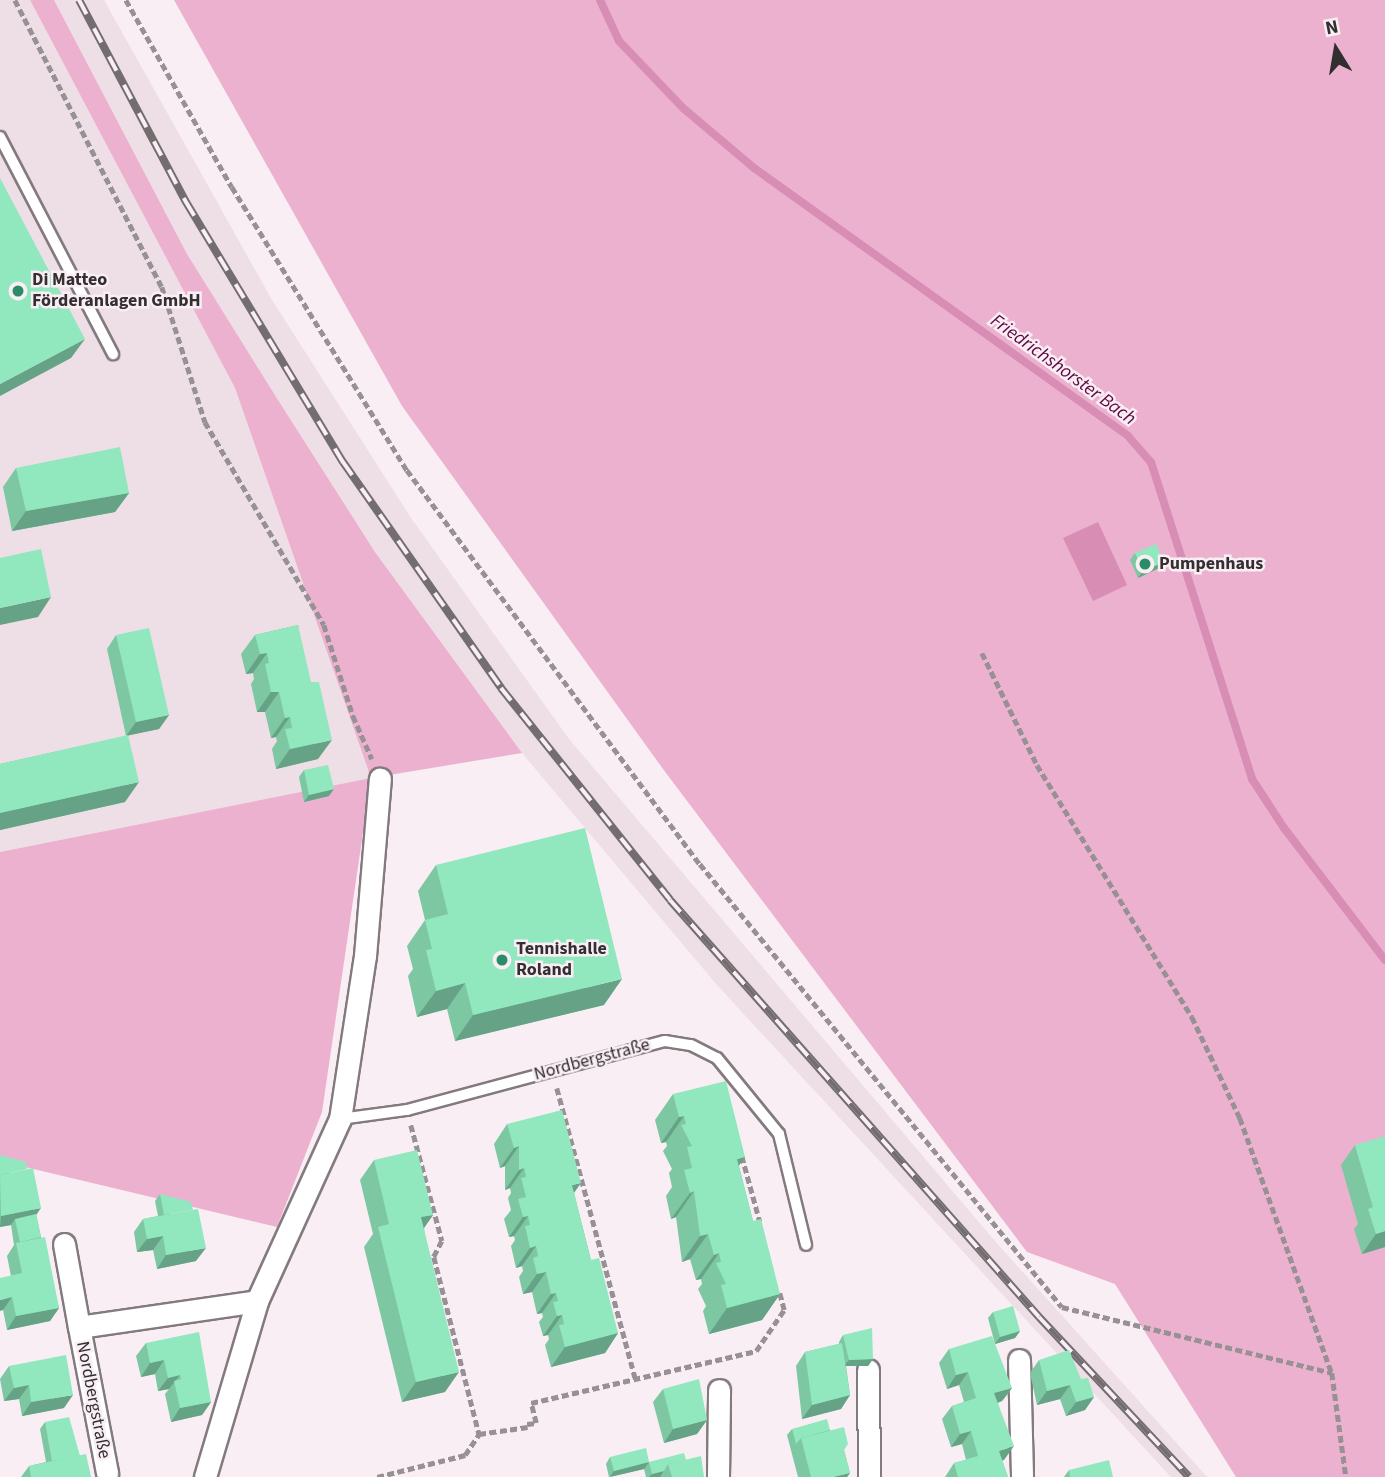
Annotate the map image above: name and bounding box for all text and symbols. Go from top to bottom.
text: N [1323,13,1341,42]
north arrow [1301,14,1371,84]
place label: Di Matteo Förderanlagen GmbH [32,270,201,312]
marker: Di Matteo Förderanlagen GmbH [10,283,26,299]
water label: Friedrichshorster Bach [986,310,1140,430]
place label: Pumpenhaus [1159,553,1263,575]
marker: Pumpenhaus [1137,556,1153,572]
place label: Tennishalle Roland [516,939,607,982]
marker: Tennishalle Roland [494,952,510,968]
street label: Nordbergstraße [532,1034,652,1086]
street label: Nordbergstraße [71,1340,115,1460]

